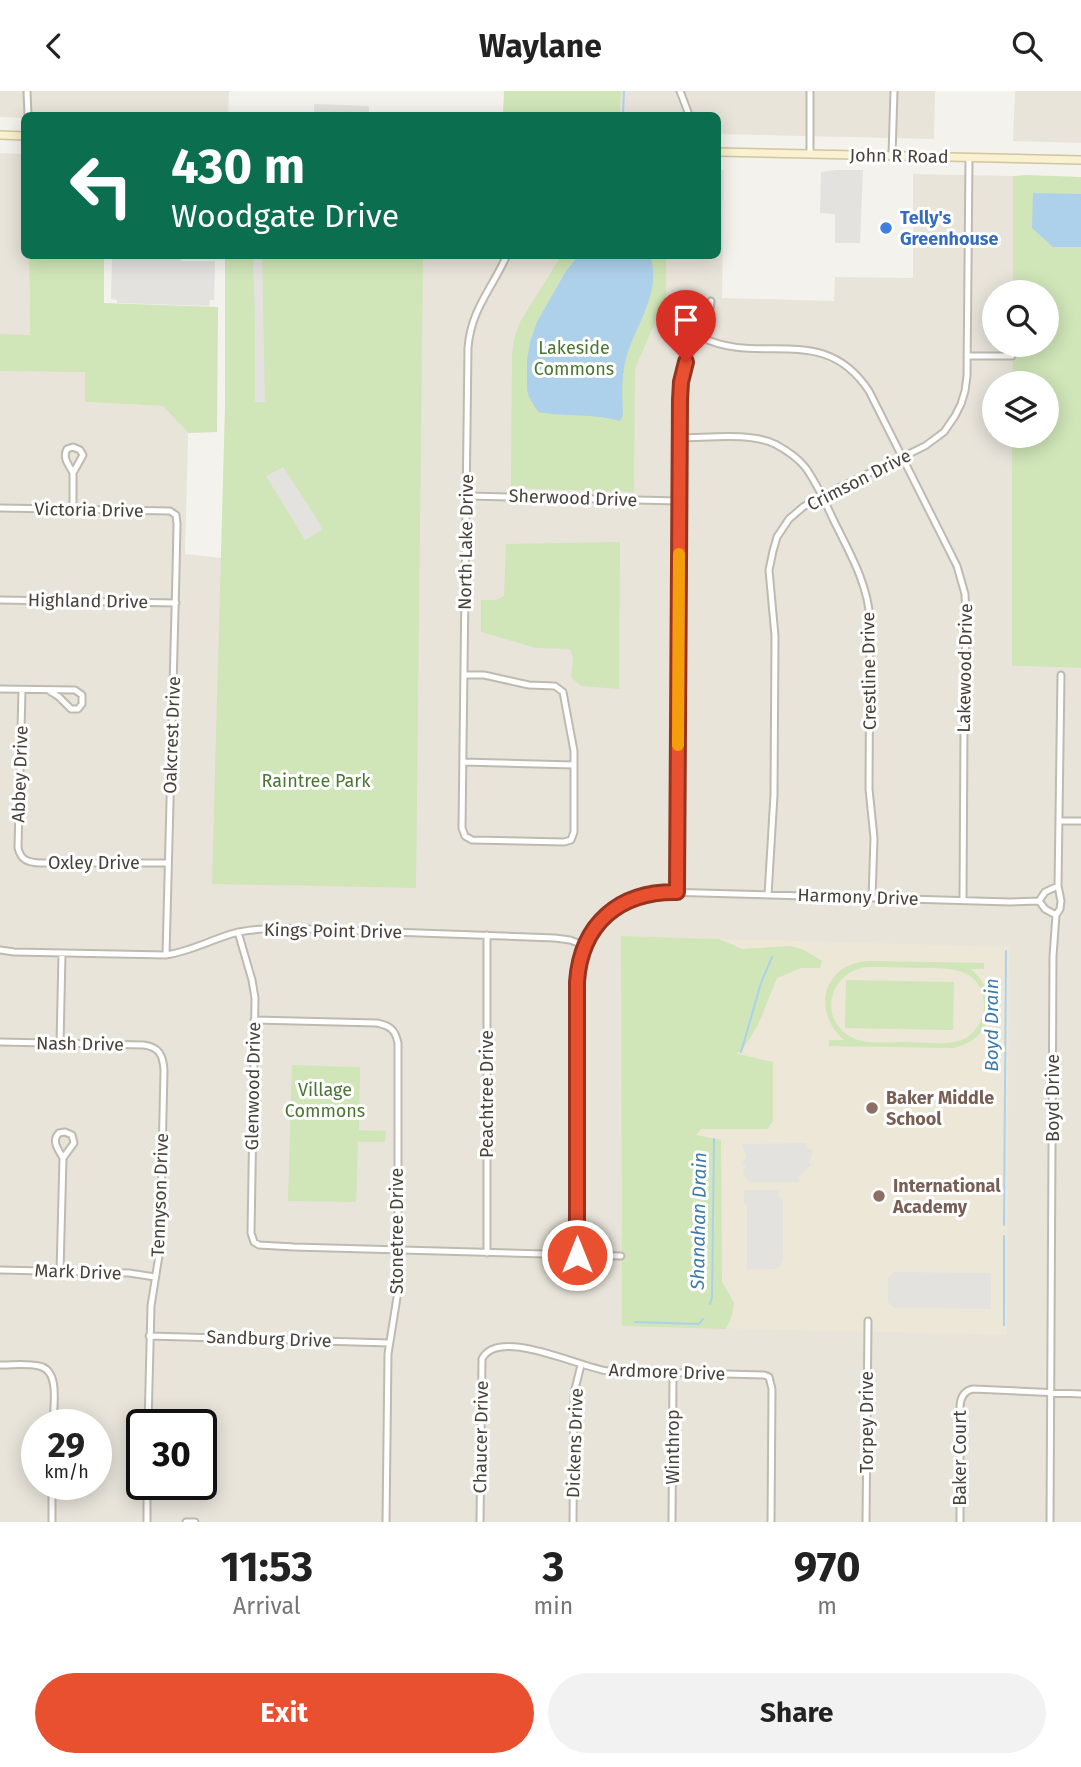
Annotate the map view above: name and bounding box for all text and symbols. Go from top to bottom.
icon: back [35,27,73,65]
text: Waylane [479,27,602,65]
icon: search [1008,27,1046,65]
text: 430 m [171,137,305,196]
icon: left [56,140,147,231]
street label: John R Road [849,144,949,168]
text: Woodgate Drive [171,197,399,235]
place label: Telly's Greenhouse [900,207,998,250]
marker: Telly's Greenhouse [878,220,894,236]
map controls [982,280,1059,448]
button: search [982,280,1059,357]
pin [656,290,716,362]
icon: arrive [667,301,705,339]
park label: Lakeside Commons [534,337,614,380]
button: layers [982,371,1059,448]
street label: Crimson Drive [803,444,915,516]
street label: North Lake Drive [454,474,478,610]
street label: Sherwood Drive [508,485,638,511]
street label: Victoria Drive [34,498,144,522]
street label: Highland Drive [28,589,148,613]
street label: Lakewood Drive [953,603,977,733]
street label: Crestline Drive [857,612,881,730]
street label: Oakcrest Drive [159,676,185,794]
street label: Abbey Drive [7,725,33,823]
park label: Raintree Park [262,770,371,792]
street label: Oxley Drive [48,852,140,874]
street label: Harmony Drive [797,884,919,910]
street label: Kings Point Drive [264,919,402,943]
water label: Boyd Drain [980,978,1003,1072]
street label: Glenwood Drive [241,1022,265,1150]
street label: Peachtree Drive [476,1030,498,1158]
street label: Nash Drive [36,1032,124,1056]
street label: Boyd Drive [1042,1054,1064,1142]
park label: Village Commons [285,1079,365,1122]
place label: Baker Middle School [886,1087,994,1130]
marker: Baker Middle School [864,1100,880,1116]
street label: Tennyson Drive [147,1133,173,1257]
water label: Shanahan Drain [686,1152,711,1291]
street label: Stonetree Drive [386,1168,408,1294]
place label: International Academy [892,1175,1001,1218]
marker: International Academy [871,1188,887,1204]
position arrow [540,1218,614,1292]
street label: Mark Drive [34,1259,122,1285]
street label: Sandburg Drive [206,1326,332,1352]
street label: Ardmore Drive [608,1359,726,1385]
street label: Torpey Drive [856,1371,878,1473]
street label: Chaucer Drive [469,1380,493,1494]
street label: Dickens Drive [562,1388,588,1498]
speed limit sign: 30 [126,1409,217,1500]
street label: Winthrop [662,1409,684,1485]
street label: Baker Court [949,1410,971,1506]
text: 29 [48,1424,85,1466]
text: km/h [44,1461,89,1483]
text: 11:53 [220,1542,313,1592]
text: 3 [542,1542,564,1592]
text: 970 [794,1542,861,1592]
text: Arrival [233,1592,300,1620]
text: min [534,1592,573,1620]
text: m [817,1592,837,1620]
button: Exit [35,1673,534,1753]
button: Share [548,1673,1046,1753]

